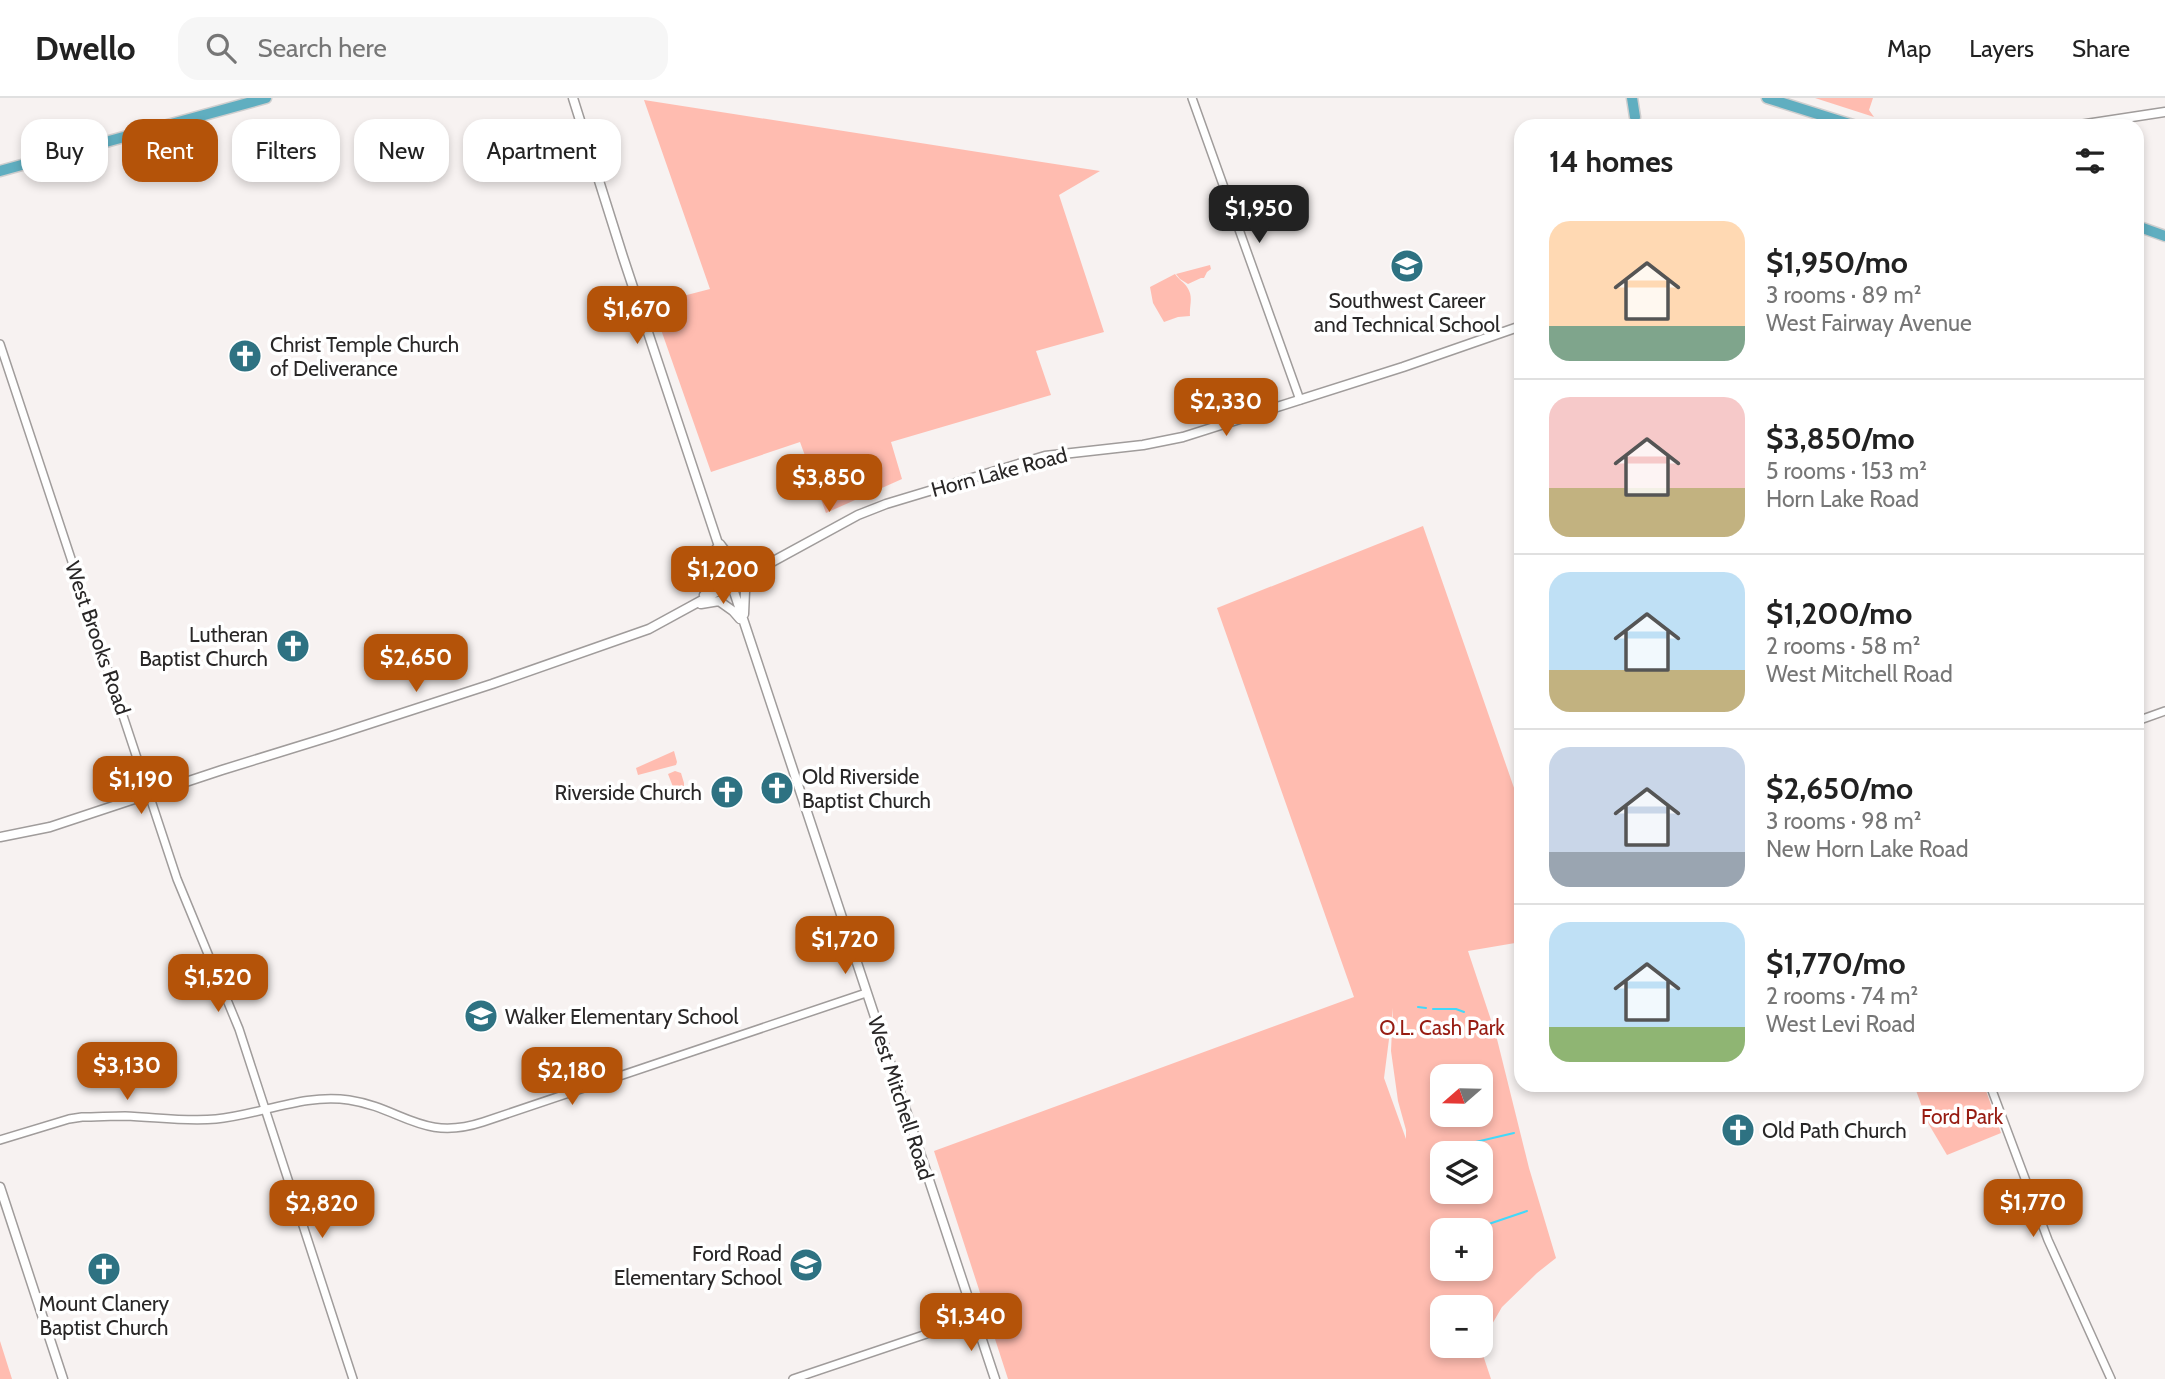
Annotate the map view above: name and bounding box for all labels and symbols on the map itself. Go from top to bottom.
pin: $1,950 [1202,186,1316,245]
school or university icon: Southwest Career and Technical School [1388,247,1426,285]
pin: $1,670 [580,286,694,346]
place label: Southwest Career and Technical School [1314,288,1500,337]
place label: Christ Temple Church of Deliverance [270,332,459,381]
church icon: Christ Temple Church of Deliverance [226,337,264,375]
pin: $2,330 [1169,378,1283,438]
street label: Horn Lake Road [928,442,1070,502]
pin: $3,850 [772,454,886,514]
pin: $1,200 [666,546,780,606]
street label: West Brooks Road [60,558,136,718]
place label: Lutheran Baptist Church [139,622,268,671]
church icon: Lutheran Baptist Church [274,627,312,665]
pin: $2,650 [359,634,473,694]
pin: $1,190 [84,756,198,816]
place label: Old Riverside Baptist Church [802,764,931,813]
church icon: Old Riverside Baptist Church [758,769,796,807]
church icon: Riverside Church [708,773,746,811]
place label: Riverside Church [555,780,702,805]
pin: $1,720 [788,916,902,976]
pin: $1,520 [161,954,275,1014]
school or university icon: Walker Elementary School [462,997,500,1035]
place label: Walker Elementary School [505,1004,739,1029]
street label: West Mitchell Road [863,1013,939,1183]
park label: O.L. Cash Park [1379,1015,1505,1040]
pin: $3,130 [70,1042,184,1102]
pin: $2,180 [515,1048,629,1107]
north arrow [1430,1064,1493,1127]
park label: Ford Park [1921,1104,2004,1129]
church icon: Old Path Church [1719,1111,1757,1149]
place label: Old Path Church [1762,1118,1907,1143]
pin: $2,820 [265,1180,379,1240]
pin: $1,770 [1976,1180,2090,1239]
place label: Ford Road Elementary School [614,1241,782,1290]
school or university icon: Ford Road Elementary School [787,1246,825,1284]
church icon: Mount Clanery Baptist Church [85,1250,123,1288]
place label: Mount Clanery Baptist Church [39,1291,170,1340]
pin: $1,340 [914,1294,1028,1353]

